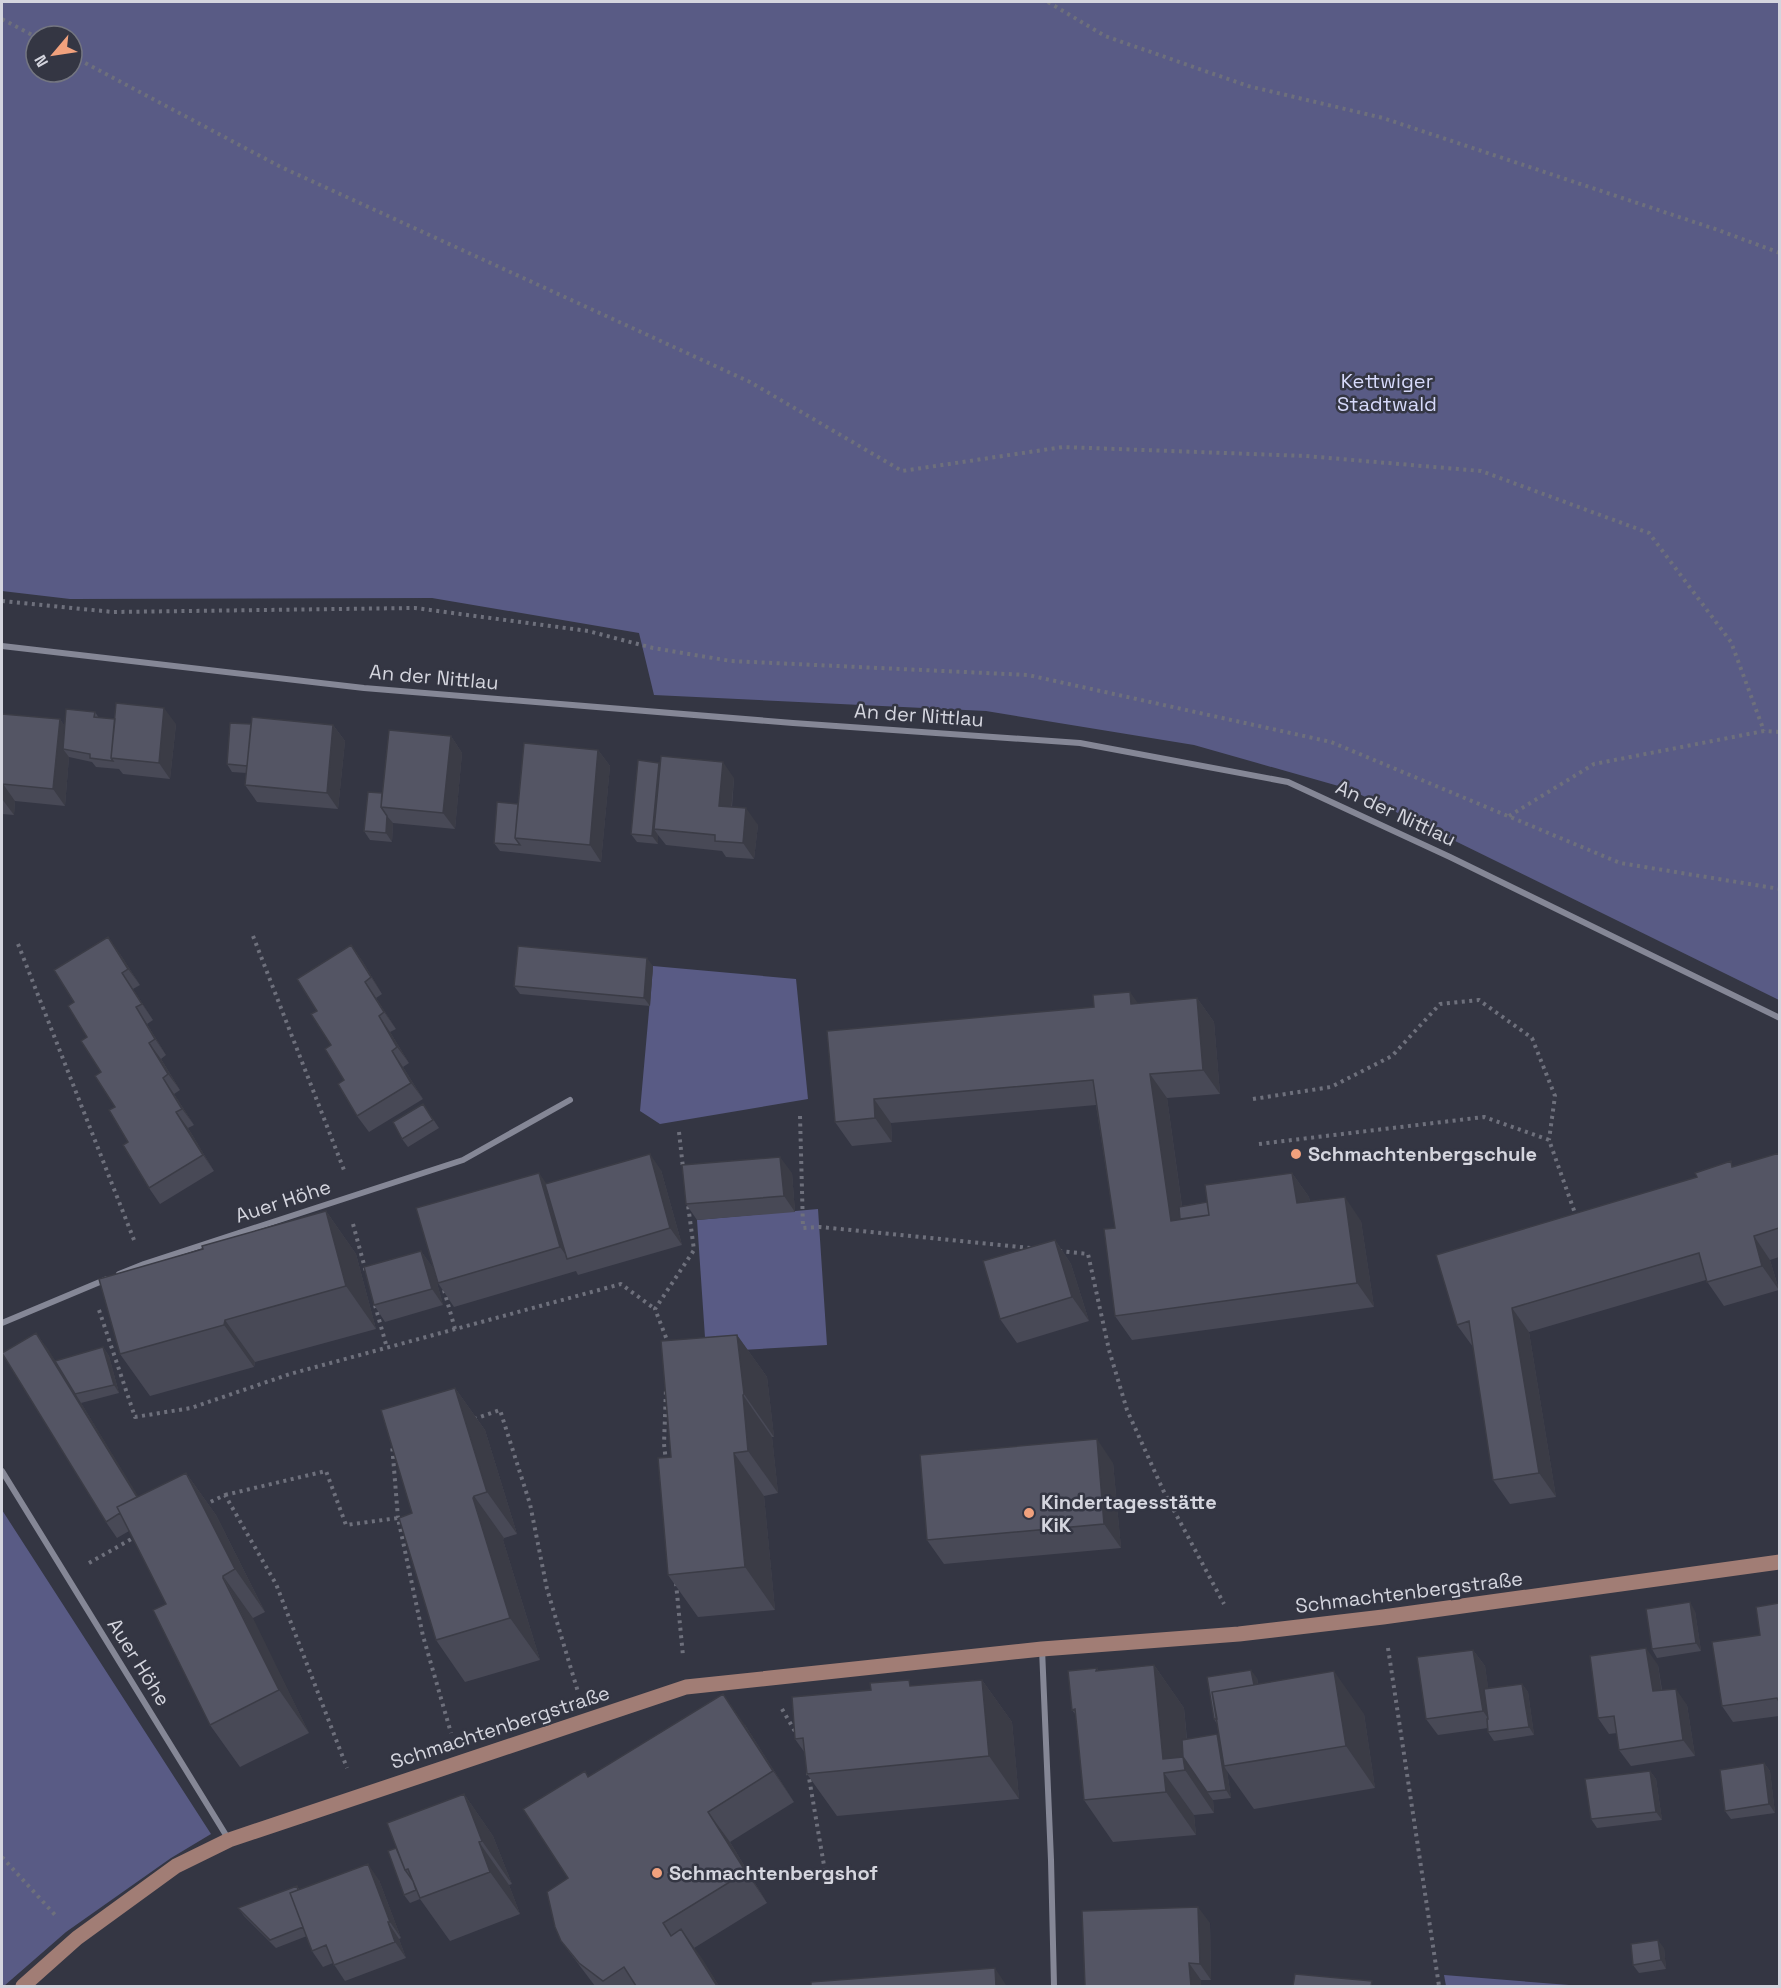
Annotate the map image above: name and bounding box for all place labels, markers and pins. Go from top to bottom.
place label: Schmachtenbergschule [1308,1141,1537,1167]
marker: Schmachtenbergschule [1289,1147,1303,1161]
place label: Kindertagesstätte KiK [1041,1489,1217,1538]
marker: Kindertagesstätte KiK [1022,1506,1036,1520]
place label: Schmachtenbergshof [669,1860,878,1886]
marker: Schmachtenbergshof [650,1866,664,1880]

